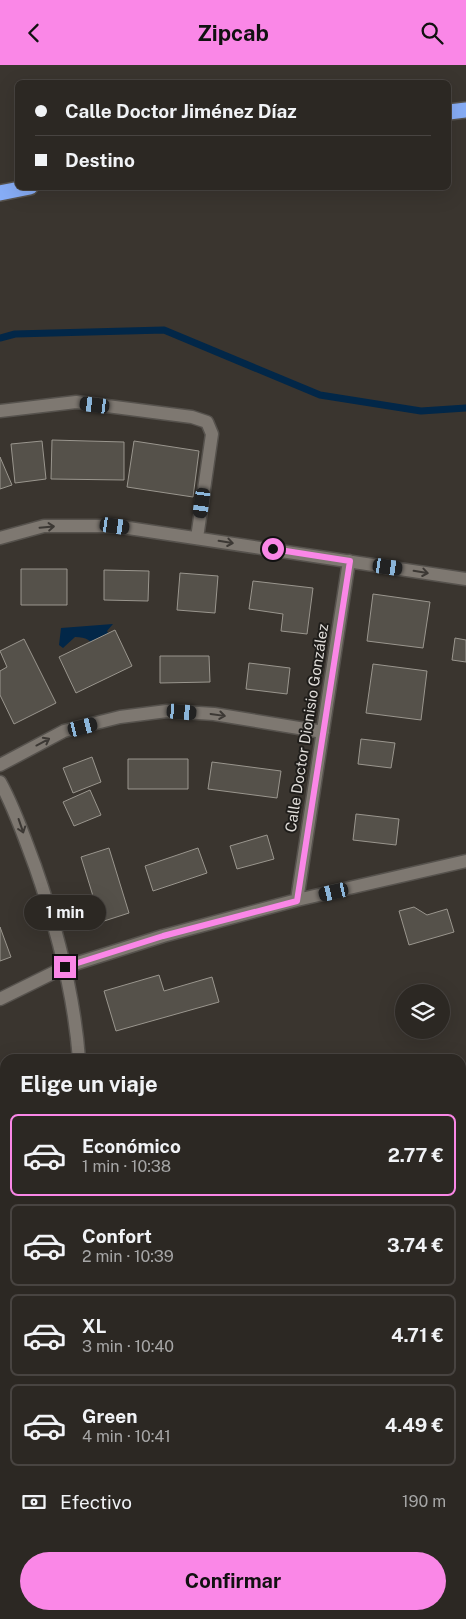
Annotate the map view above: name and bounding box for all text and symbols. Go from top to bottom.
icon: back [20,19,48,47]
icon: search [418,19,446,47]
text: Zipcab [197,20,269,46]
text: Calle Doctor Jiménez Díaz [65,100,297,122]
text: Destino [65,149,135,171]
car [79,396,110,414]
car [192,487,211,519]
car [99,516,130,536]
one-way arrow [39,522,55,532]
one-way arrow [218,538,234,548]
route start [262,538,284,560]
car [372,557,403,577]
one-way arrow [413,567,429,577]
street label: Calle Doctor Dionisio González [282,622,331,833]
car [166,703,197,721]
one-way arrow [209,710,225,720]
car [66,716,99,738]
one-way arrow [35,737,50,747]
one-way arrow [16,818,26,834]
car [317,881,350,903]
callout: 1 min [24,895,106,929]
text: 1 min [46,903,84,922]
route end [54,956,76,978]
map controls [395,984,450,1039]
button: layers [395,984,450,1039]
text: Elige un viaje [20,1071,158,1097]
icon: car [22,1133,67,1178]
text: Económico [82,1135,181,1157]
text: 2.77 € [388,1144,444,1166]
text: 1 min · 10:38 [82,1157,171,1176]
icon: car [22,1223,67,1268]
text: Confort [82,1225,152,1247]
text: 3.74 € [387,1234,444,1256]
text: 2 min · 10:39 [82,1247,174,1266]
icon: car [22,1313,67,1358]
text: XL [82,1315,107,1337]
text: 4.71 € [391,1324,444,1346]
text: 3 min · 10:40 [82,1337,174,1356]
icon: car [22,1403,67,1448]
text: Green [82,1405,137,1427]
text: 4.49 € [385,1414,444,1436]
text: 4 min · 10:41 [82,1427,171,1446]
icon: cash [20,1488,48,1516]
text: Efectivo [60,1491,132,1513]
text: 190 m [402,1492,446,1511]
button: Confirmar [20,1552,446,1610]

